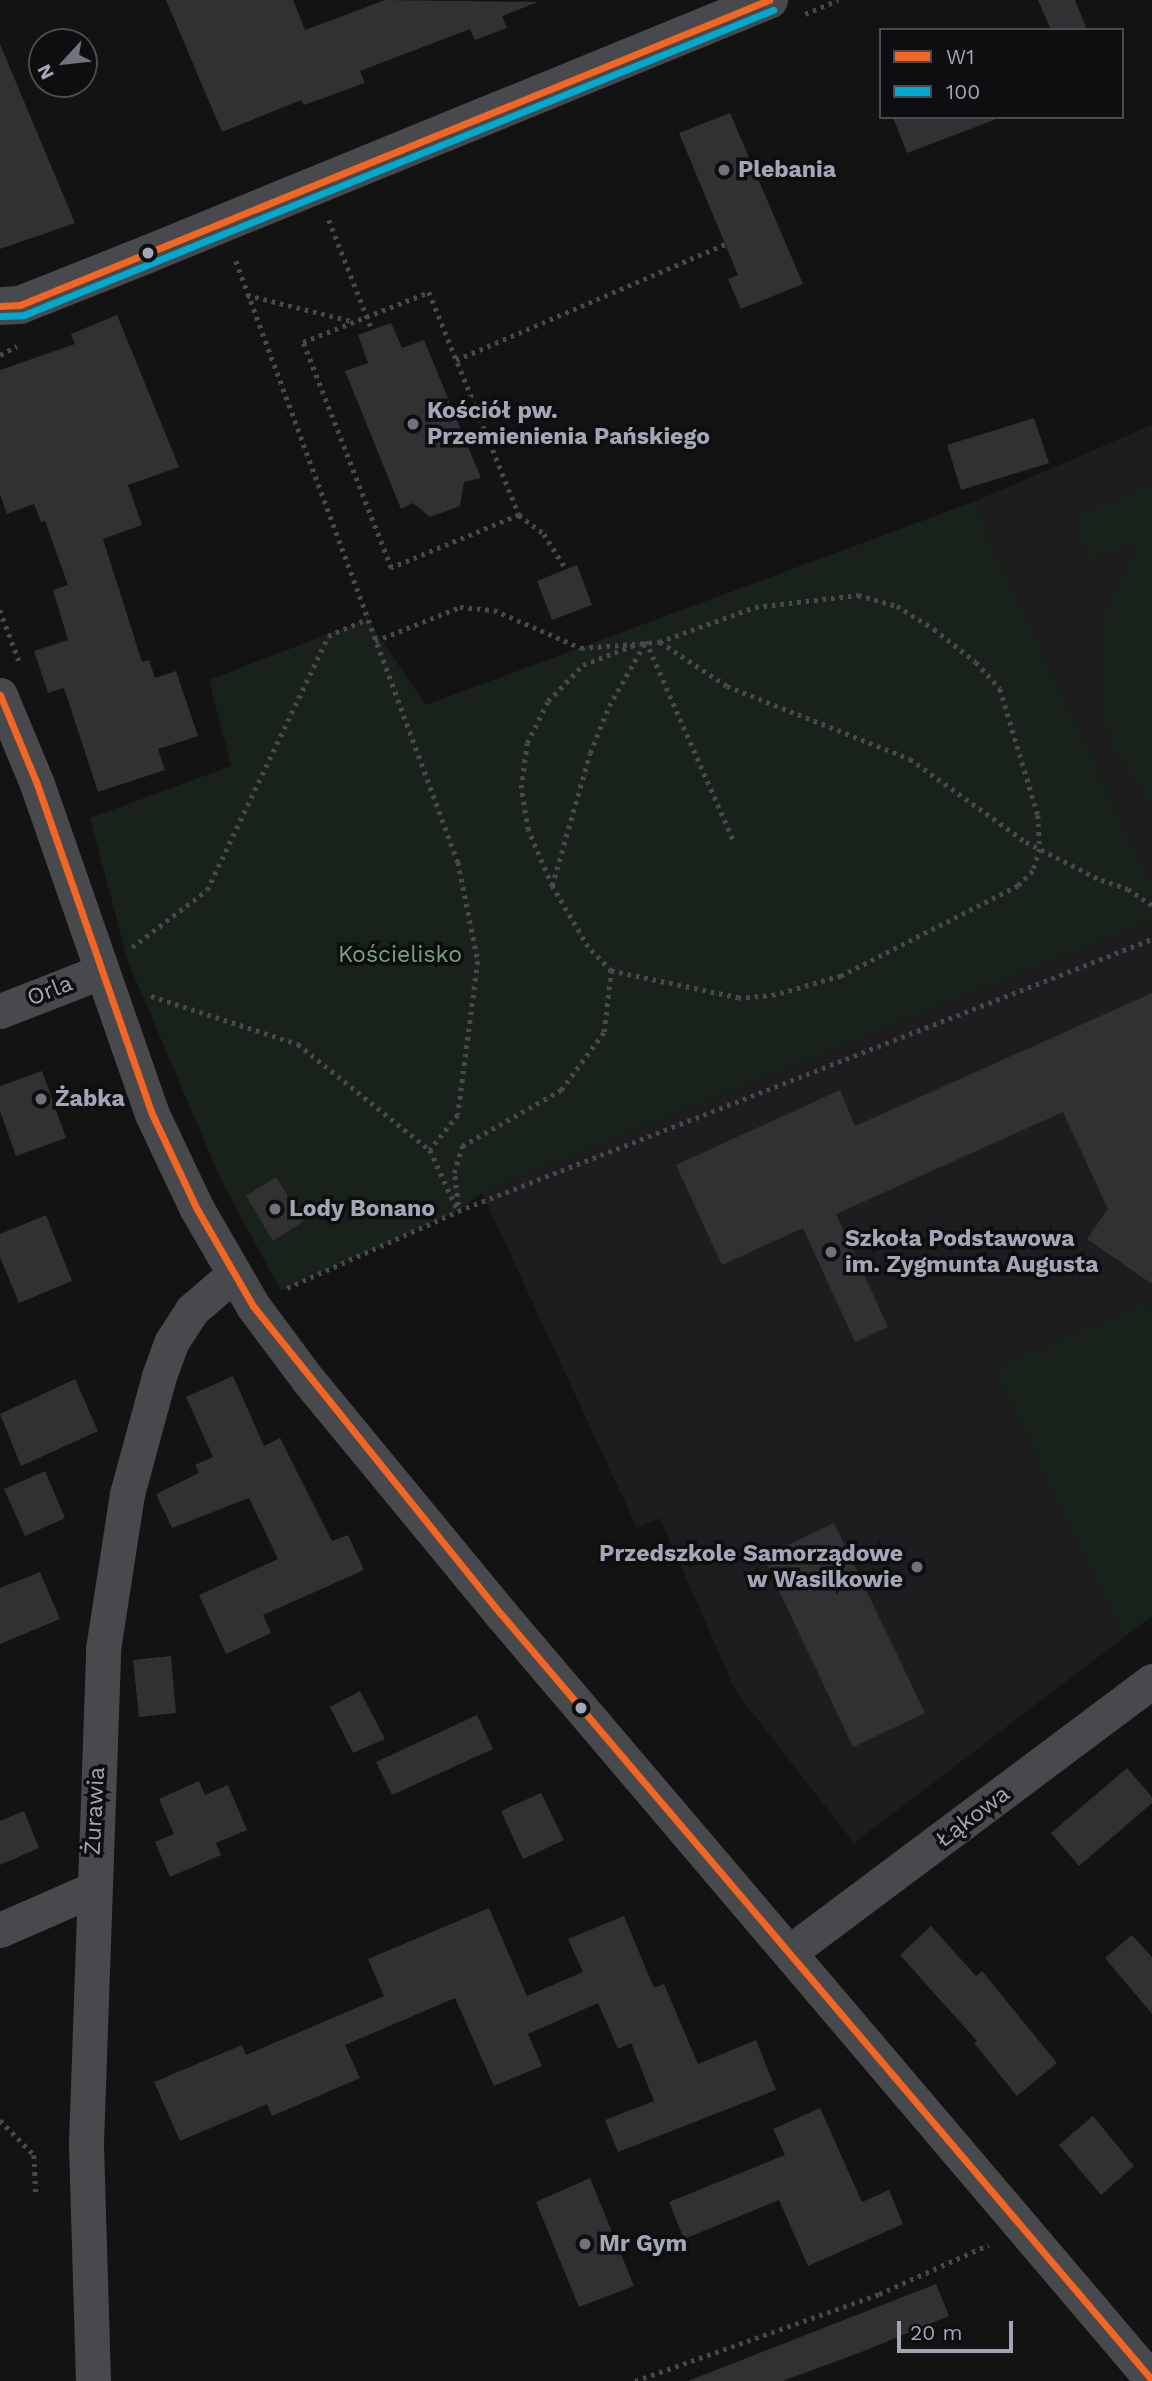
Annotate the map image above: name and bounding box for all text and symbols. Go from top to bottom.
north arrow [28,28,98,98]
legend [879,28,1124,119]
text: W1 [946,44,974,69]
text: N [32,60,59,83]
text: 100 [946,79,980,104]
place label: Plebania [738,156,836,184]
marker: Plebania [716,162,732,178]
unlabelled marker [141,246,155,260]
place label: Kościół pw. Przemienienia Pańskiego [427,397,710,451]
marker: Kościół pw. Przemienienia Pańskiego [405,416,421,432]
park label: Kościelisko [338,941,462,969]
street label: Orla [23,970,77,1012]
place label: Żabka [55,1085,125,1113]
marker: Żabka [33,1091,49,1107]
place label: Lody Bonano [289,1195,436,1223]
marker: Lody Bonano [267,1201,283,1217]
place label: Szkoła Podstawowa im. Zygmunta Augusta [845,1225,1099,1279]
marker: Szkoła Podstawowa im. Zygmunta Augusta [823,1244,839,1260]
place label: Przedszkole Samorządowe w Wasilkowie [599,1540,903,1594]
marker: Przedszkole Samorządowe w Wasilkowie [909,1559,925,1575]
unlabelled marker [574,1701,588,1715]
street label: Żurawia [79,1766,111,1856]
street label: Łąkowa [931,1780,1015,1854]
place label: Mr Gym [599,2230,688,2258]
marker: Mr Gym [577,2236,593,2252]
scale bar [900,2308,1016,2352]
text: 20 m [910,2320,962,2345]

